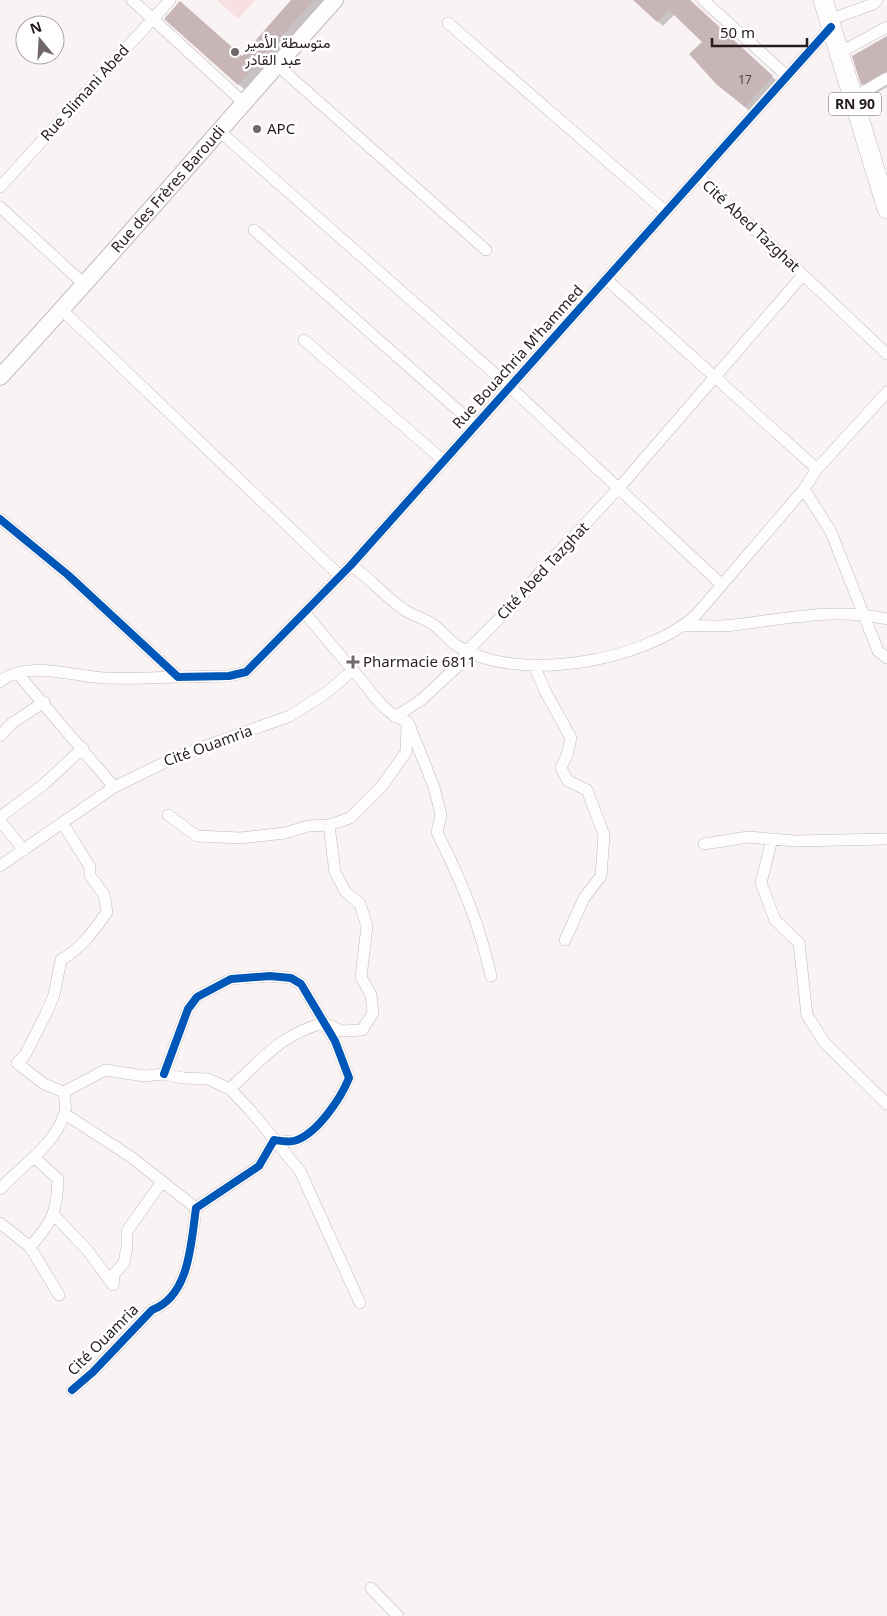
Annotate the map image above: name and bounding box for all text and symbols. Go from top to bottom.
north arrow [15,15,65,65]
scale bar [712,15,807,47]
text: N [27,16,44,38]
text: 50 m [720,22,755,42]
place label: متوسطة الأمير عبد القادر [244,32,330,69]
street label: Rue Slimani Abed [36,40,133,145]
marker: متوسطة الأمير عبد القادر [229,46,241,58]
house number: 17 [738,71,752,88]
road number: RN 90 [829,92,881,116]
place label: APC [267,118,296,138]
street label: Rue des Frères Baroudi [106,121,229,256]
marker: APC [251,123,263,135]
street label: Cité Abed Tazghat [699,175,805,276]
street label: Rue Bouachria M'hammed [447,280,587,432]
street label: Cité Abed Tazghat [492,517,593,623]
place label: Pharmacie 6811 [363,651,476,671]
marker: Pharmacie 6811 [347,656,359,668]
street label: Cité Ouamria [161,720,255,770]
street label: Cité Ouamria [62,1299,142,1379]

